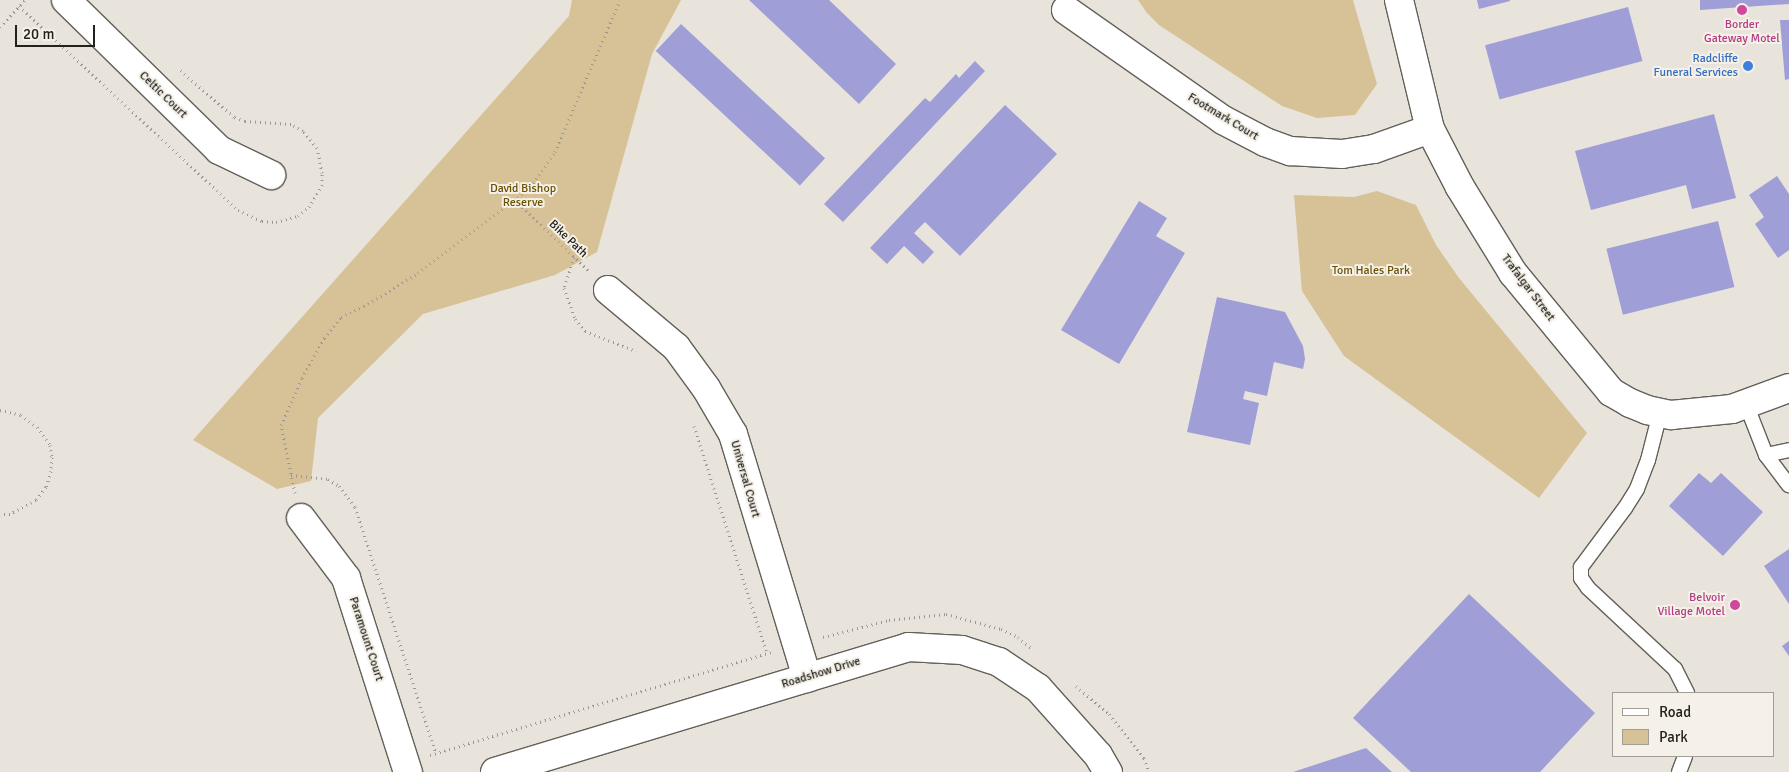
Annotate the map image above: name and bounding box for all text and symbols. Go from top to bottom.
marker: Border Gateway Motel [1736,4,1748,16]
scale bar [18,15,98,47]
place label: Border Gateway Motel [1704,18,1780,46]
text: 20 m [23,25,54,43]
place label: Radcliffe Funeral Services [1654,52,1738,80]
marker: Radcliffe Funeral Services [1742,60,1754,72]
street label: Celtic Court [136,69,190,121]
street label: Footmark Court [1185,90,1261,144]
park label: David Bishop Reserve [490,182,556,210]
street label: Bike Path [546,217,590,261]
street label: Trafalgar Street [1498,252,1558,324]
park label: Tom Hales Park [1332,264,1410,278]
street label: Universal Court [727,439,763,519]
place label: Belvoir Village Motel [1657,591,1725,619]
street label: Paramount Court [346,595,386,683]
marker: Belvoir Village Motel [1729,599,1741,611]
street label: Roadshow Drive [780,654,862,692]
legend [1612,692,1774,757]
text: Road [1659,703,1691,721]
text: Park [1659,728,1688,746]

